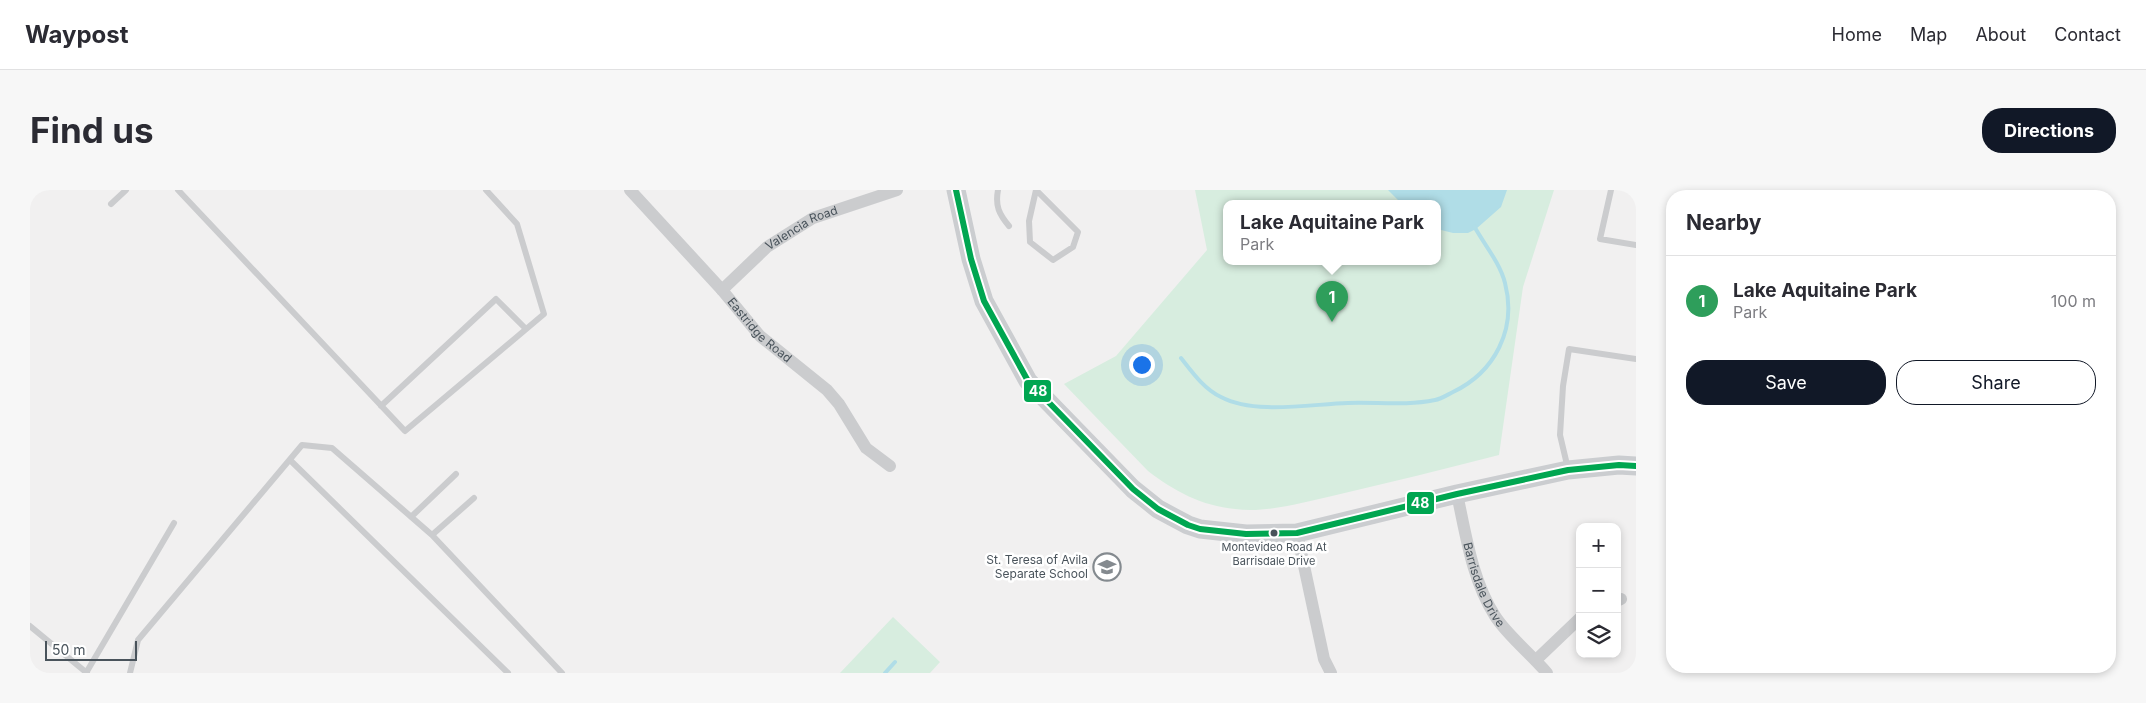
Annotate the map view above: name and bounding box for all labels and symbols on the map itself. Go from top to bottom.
street label: Valencia Road [762,202,839,253]
pin: 1 [1316,281,1348,322]
street label: Eastridge Road [724,294,795,366]
your location [1129,352,1155,378]
line badge: 48 [1023,379,1052,403]
text: 48 [1029,382,1047,399]
line badge: 48 [1406,491,1435,515]
text: 48 [1411,494,1429,511]
marker: Montevideo Road At Barrisdale Drive [1269,528,1279,538]
place label: Montevideo Road At Barrisdale Drive [1221,540,1327,568]
street label: Barrisdale Drive [1460,541,1508,630]
place label: St. Teresa of Avila Separate School [986,552,1088,581]
school or university icon: St. Teresa of Avila Separate School [1092,552,1122,582]
scale bar [45,638,138,661]

